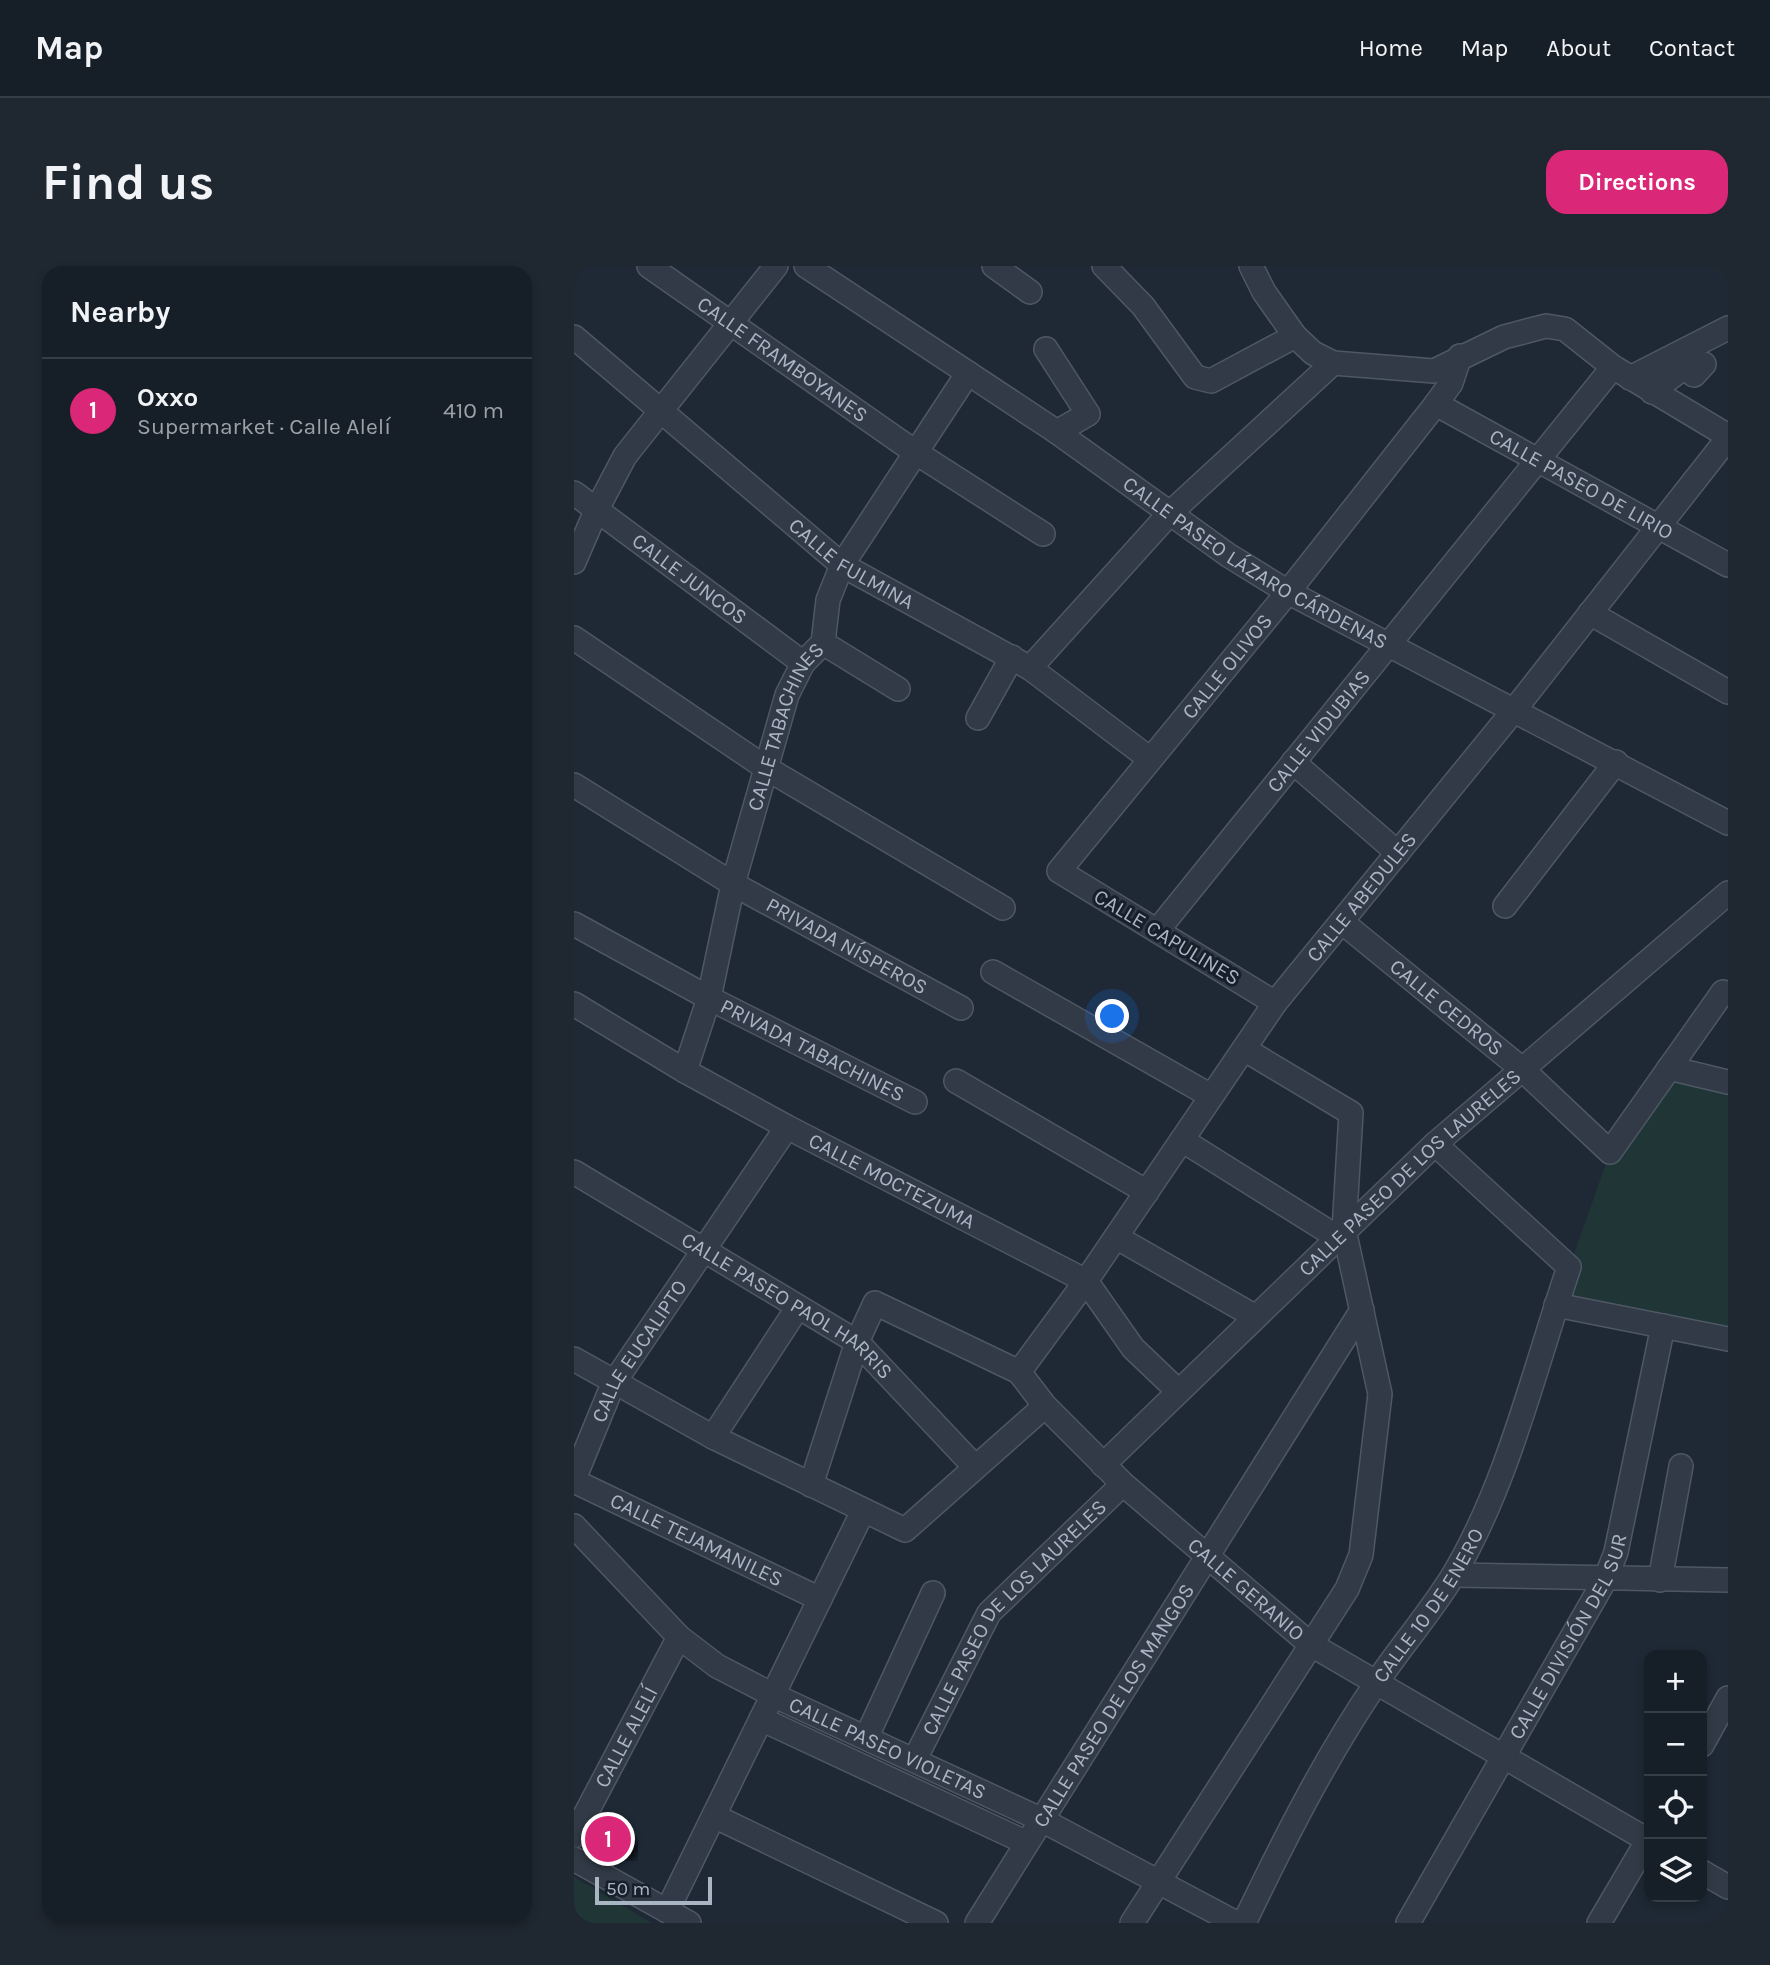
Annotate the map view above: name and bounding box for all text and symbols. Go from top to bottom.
text: Map [35,29,103,67]
text: Home [1359,34,1423,62]
text: Map [1461,34,1508,62]
text: About [1546,34,1611,62]
text: Contact [1649,34,1735,62]
button: Directions [1546,150,1728,214]
text: Find us [42,154,214,211]
street label: CALLE FRAMBOYANES [693,292,872,427]
text: Nearby [70,294,170,330]
text: Oxxo [137,382,198,413]
text: 1 [89,397,97,424]
text: 410 m [443,397,504,424]
text: Supermarket · Calle Alelí [137,413,391,440]
street label: CALLE PASEO DE LIRIO [1485,424,1677,544]
street label: CALLE PASEO LÁZARO CÁRDENAS [1118,471,1392,654]
street label: CALLE FULMINA [784,513,918,614]
street label: CALLE JUNCOS [627,528,752,629]
street label: CALLE OLIVOS [1177,609,1277,724]
street label: CALLE TABACHINES [743,637,829,814]
street label: CALLE VIDUBIAS [1262,665,1375,797]
street label: CALLE ABEDULES [1302,827,1422,967]
street label: CALLE CAPULINES [1090,884,1244,990]
street label: PRIVADA NÍSPEROS [762,892,932,1000]
street label: CALLE CEDROS [1385,954,1508,1061]
street label: PRIVADA TABACHINES [717,994,909,1107]
your location [1095,999,1129,1033]
street label: CALLE PASEO DE LOS LAURELES [1294,1064,1526,1281]
street label: CALLE MOCTEZUMA [805,1128,979,1234]
street label: CALLE PASEO PAOL HARRIS [677,1227,898,1384]
street label: CALLE EUCALIPTO [587,1275,692,1426]
street label: CALLE TEJAMANILES [606,1488,787,1591]
street label: CALLE PASEO DE LOS LAURELES [917,1495,1111,1739]
street label: CALLE 10 DE ENERO [1368,1524,1488,1687]
street label: CALLE DIVISIÓN DEL SUR [1504,1531,1632,1743]
street label: CALLE GERANIO [1183,1533,1309,1646]
street label: CALLE PASEO DE LOS MANGOS [1028,1579,1199,1832]
map controls [1644,1650,1707,1902]
button: + [1644,1650,1707,1713]
street label: CALLE ALELÍ [590,1681,663,1792]
street label: CALLE PASEO VIOLETAS [785,1692,990,1804]
button: − [1644,1713,1707,1776]
button: locate [1644,1776,1707,1839]
pin: 1 [585,1813,631,1865]
button: layers [1644,1839,1707,1902]
scale bar [595,1874,712,1906]
text: 50 m [606,1878,650,1900]

